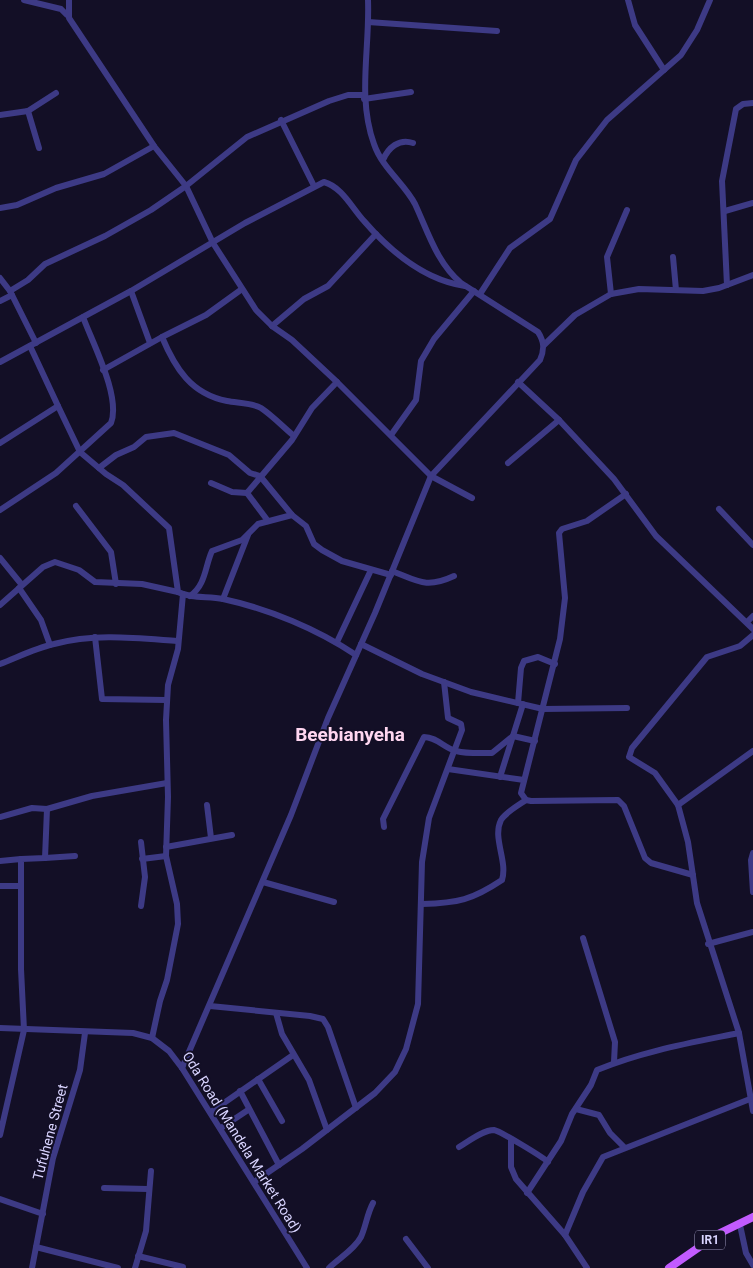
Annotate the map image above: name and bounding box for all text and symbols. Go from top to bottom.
district label: Beebianyeha [295,723,405,746]
street label: Oda Road (Mandela Market Road) [179,1049,305,1236]
street label: Tufuhene Street [29,1082,71,1182]
road number: IR1 [695,1230,725,1250]

